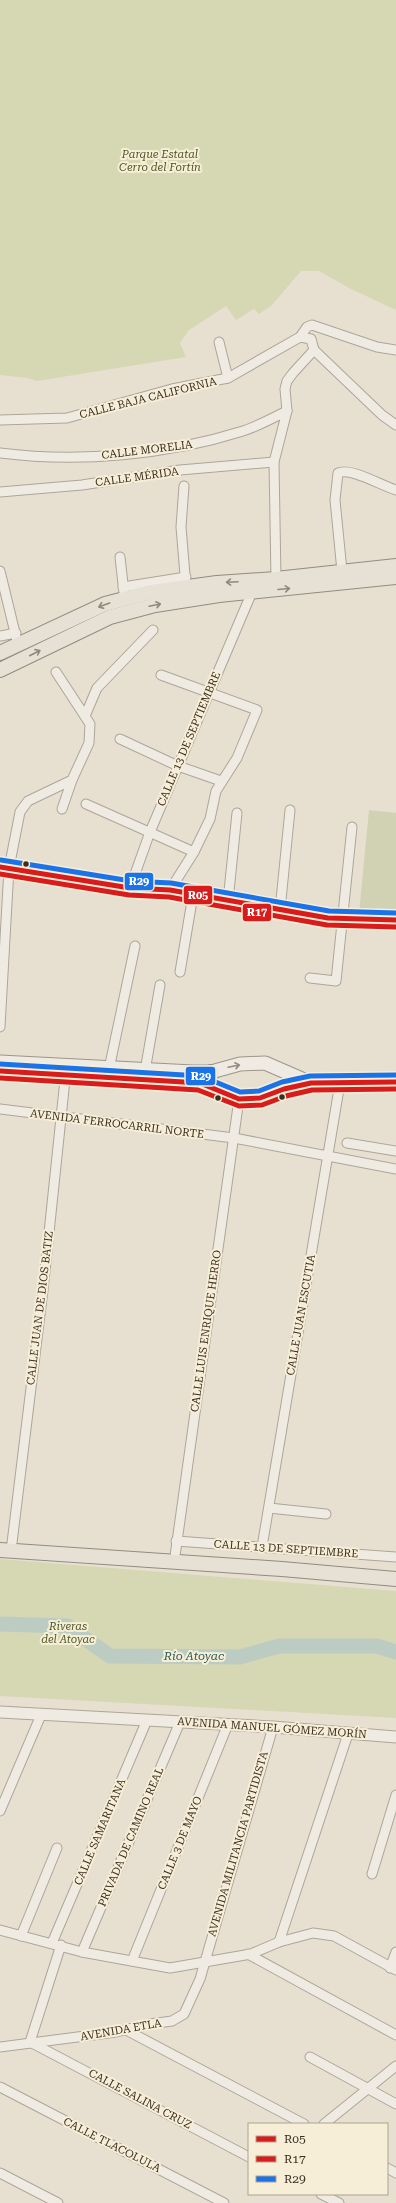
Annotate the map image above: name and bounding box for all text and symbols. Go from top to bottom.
park label: Parque Estatal Cerro del Fortín [119,148,201,174]
street label: CALLE BAJA CALIFORNIA [78,375,218,421]
street label: CALLE MORELIA [101,438,194,462]
street label: CALLE MÉRIDA [94,464,180,489]
one-way arrow [226,578,239,585]
one-way arrow [277,585,290,592]
one-way arrow [99,601,111,609]
one-way arrow [149,601,162,609]
one-way arrow [29,648,41,656]
street label: CALLE 13 DE SEPTIEMBRE [155,670,223,808]
unlabelled marker [21,859,31,869]
line badge: R29 [124,872,154,891]
text: R29 [129,875,149,888]
line badge: R05 [183,885,213,905]
text: R05 [188,889,208,902]
line badge: R17 [242,903,272,922]
text: R17 [247,906,267,919]
one-way arrow [227,1061,240,1069]
line badge: R29 [185,1066,216,1086]
text: R29 [191,1070,211,1083]
unlabelled marker [277,1092,287,1102]
unlabelled marker [213,1093,223,1103]
street label: AVENIDA FERROCARRIL NORTE [29,1107,205,1141]
street label: CALLE JUAN DE DIOS BATIZ [24,1230,56,1386]
street label: CALLE LUIS ENRIQUE HERRO [188,1249,224,1413]
street label: CALLE JUAN ESCUTIA [284,1253,318,1377]
street label: CALLE 13 DE SEPTIEMBRE [213,1537,359,1561]
park label: Riveras del Atoyac [41,1620,95,1646]
water label: Río Atoyac [163,1649,225,1663]
street label: AVENIDA MANUEL GÓMEZ MORÍN [177,1714,368,1741]
street label: AVENIDA MILITANCIA PARTIDISTA [205,1750,271,1938]
street label: PRIVADA DE CAMINO REAL [96,1765,166,1909]
street label: CALLE SAMARITANA [72,1777,128,1887]
street label: CALLE 3 DE MAYO [155,1794,205,1892]
street label: AVENIDA ETLA [79,2016,163,2044]
street label: CALLE SALINA CRUZ [86,2066,194,2132]
street label: CALLE TLACOLULA [61,2115,163,2175]
legend [248,2123,388,2195]
text: R05 [284,2132,306,2146]
text: R17 [284,2152,306,2166]
text: R29 [284,2172,306,2186]

